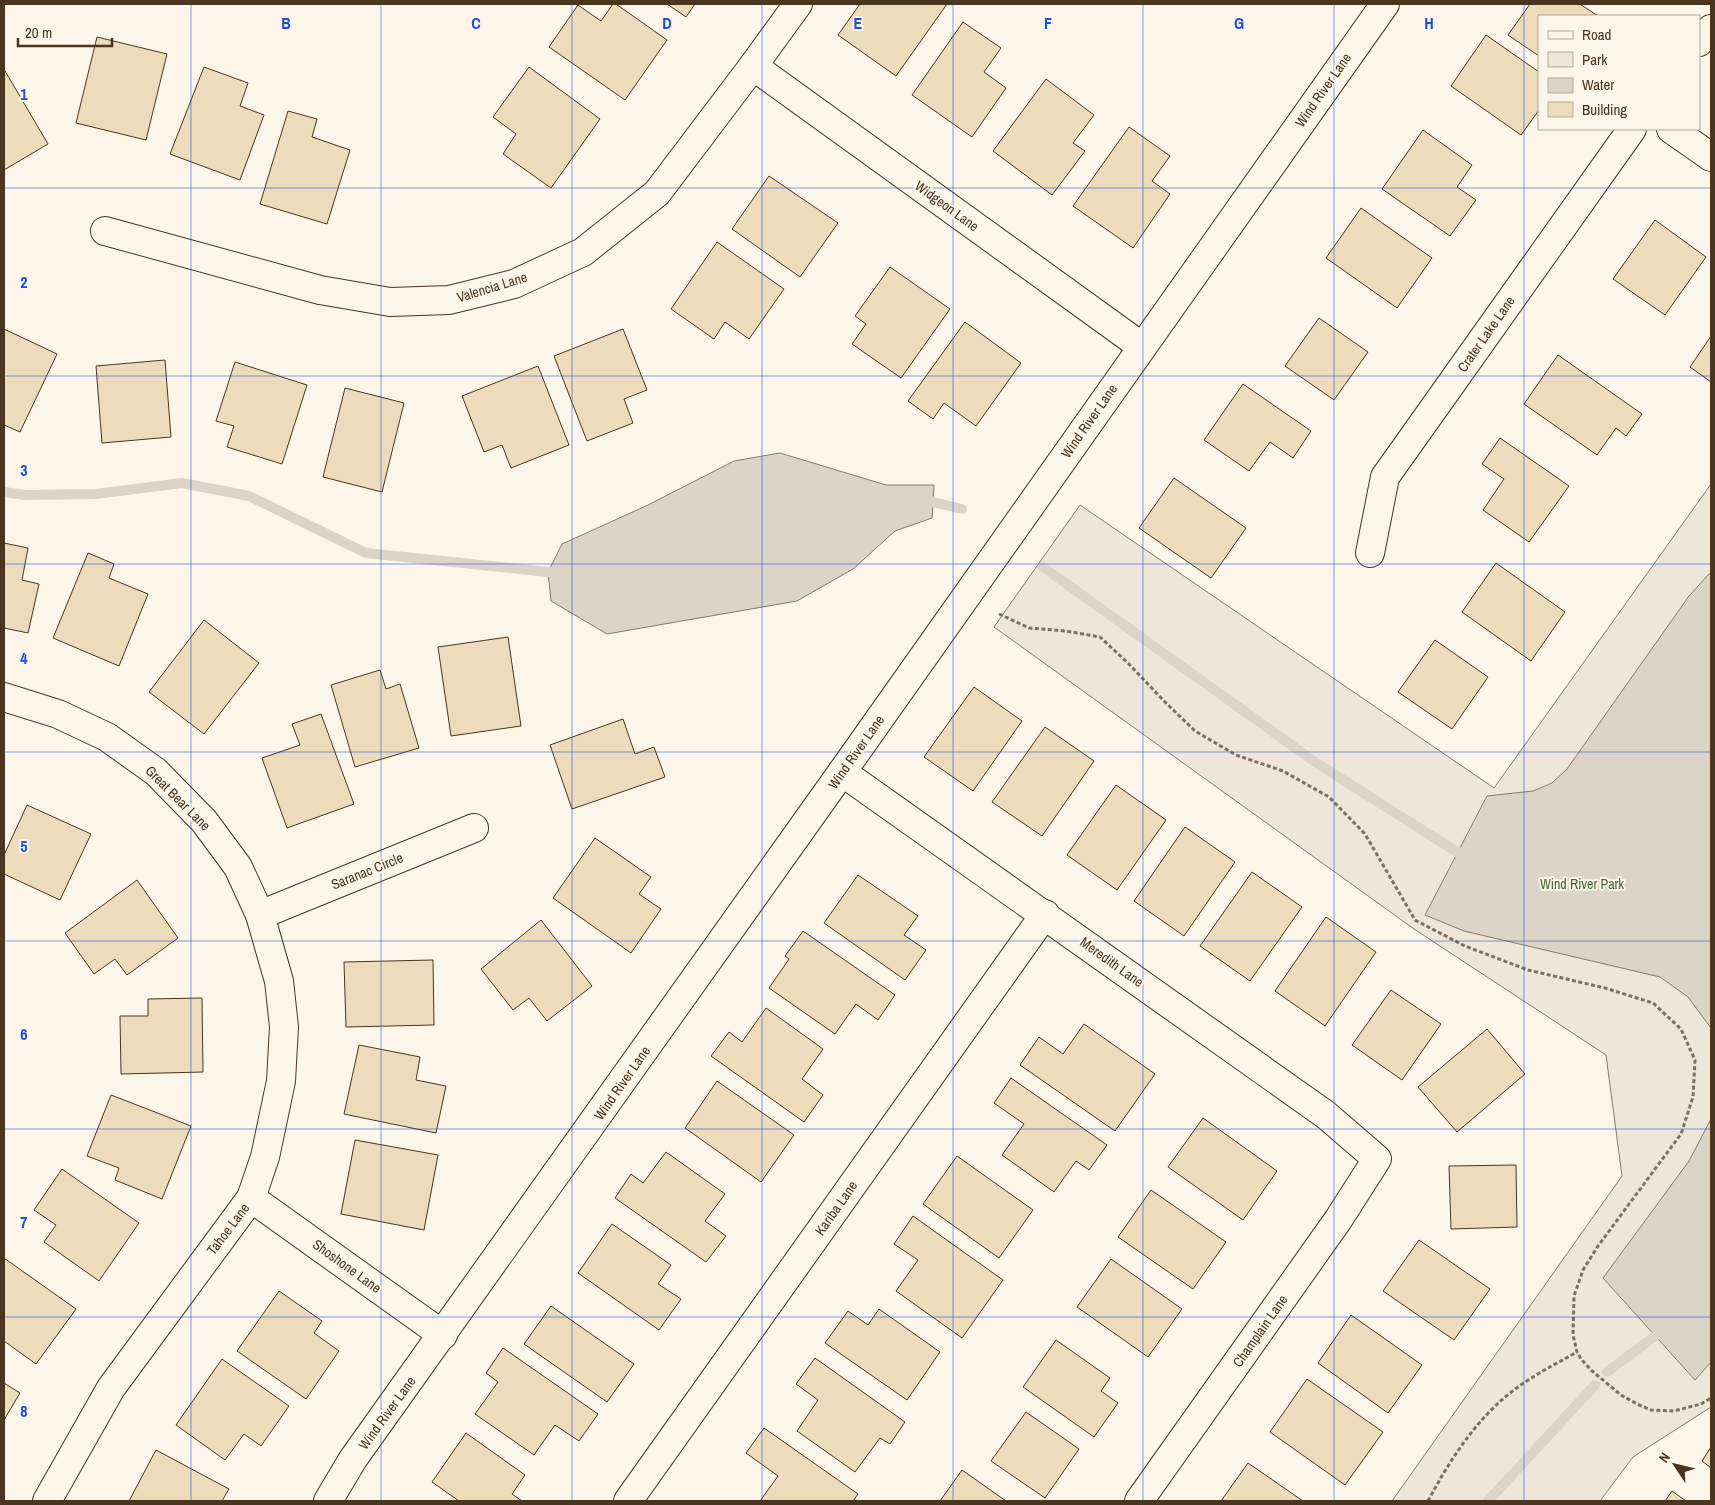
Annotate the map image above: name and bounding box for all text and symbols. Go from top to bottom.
text: B [281,12,291,34]
text: C [471,12,481,34]
text: D [662,12,672,34]
text: E [854,12,863,34]
text: F [1044,12,1052,34]
text: G [1234,12,1244,34]
text: H [1424,12,1434,34]
scale bar [18,15,111,47]
legend [1538,15,1700,130]
text: 20 m [25,22,52,43]
text: Road [1582,24,1611,45]
text: Park [1582,49,1608,70]
street label: Wind River Lane [1291,50,1355,130]
text: Water [1582,74,1614,95]
text: 1 [20,83,28,105]
text: Building [1582,99,1627,120]
street label: Widgeon Lane [911,177,983,235]
street label: Valencia Lane [455,268,529,306]
text: 2 [20,271,28,293]
street label: Crater Lake Lane [1453,293,1519,375]
street label: Wind River Lane [1057,381,1121,461]
text: 3 [20,459,28,481]
text: 4 [20,647,28,669]
street label: Wind River Lane [824,712,888,792]
street label: Great Bear Lane [142,762,214,834]
text: 5 [20,835,28,857]
street label: Saranac Circle [328,848,406,894]
park label: Wind River Park [1540,875,1624,893]
street label: Meredith Lane [1077,933,1147,991]
text: 6 [20,1023,28,1045]
street label: Wind River Lane [590,1043,654,1123]
street label: Kariba Lane [811,1177,861,1239]
street label: Tahoe Lane [203,1200,253,1258]
text: 7 [20,1211,28,1233]
street label: Shoshone Lane [309,1235,385,1297]
street label: Champlain Lane [1228,1291,1292,1371]
street label: Wind River Lane [354,1373,420,1453]
text: 8 [20,1400,28,1422]
north arrow [1650,1440,1700,1490]
text: N [1655,1449,1674,1466]

